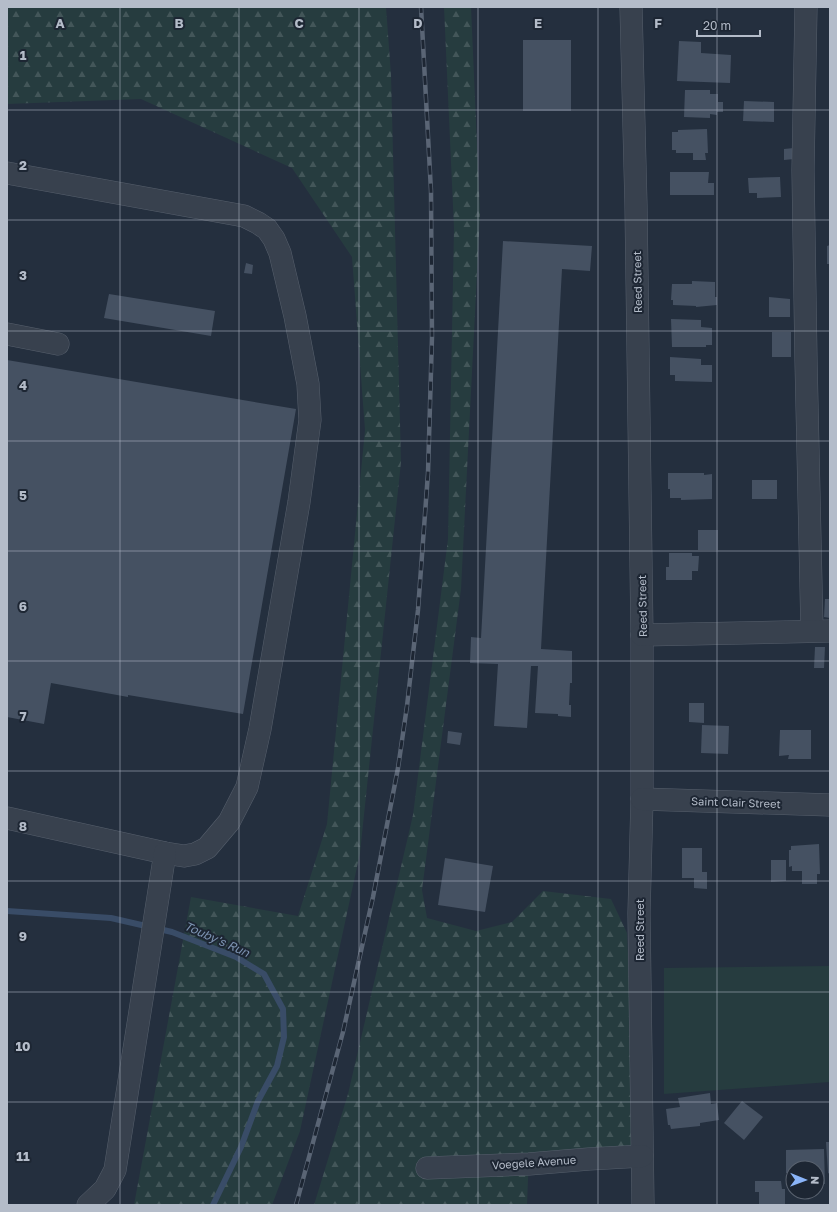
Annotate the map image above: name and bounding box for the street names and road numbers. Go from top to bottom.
street label: Reed Street [630,251,644,313]
street label: Reed Street [635,575,649,637]
street label: Saint Clair Street [691,794,781,810]
street label: Reed Street [633,899,646,961]
street label: Voegele Avenue [492,1153,576,1171]

